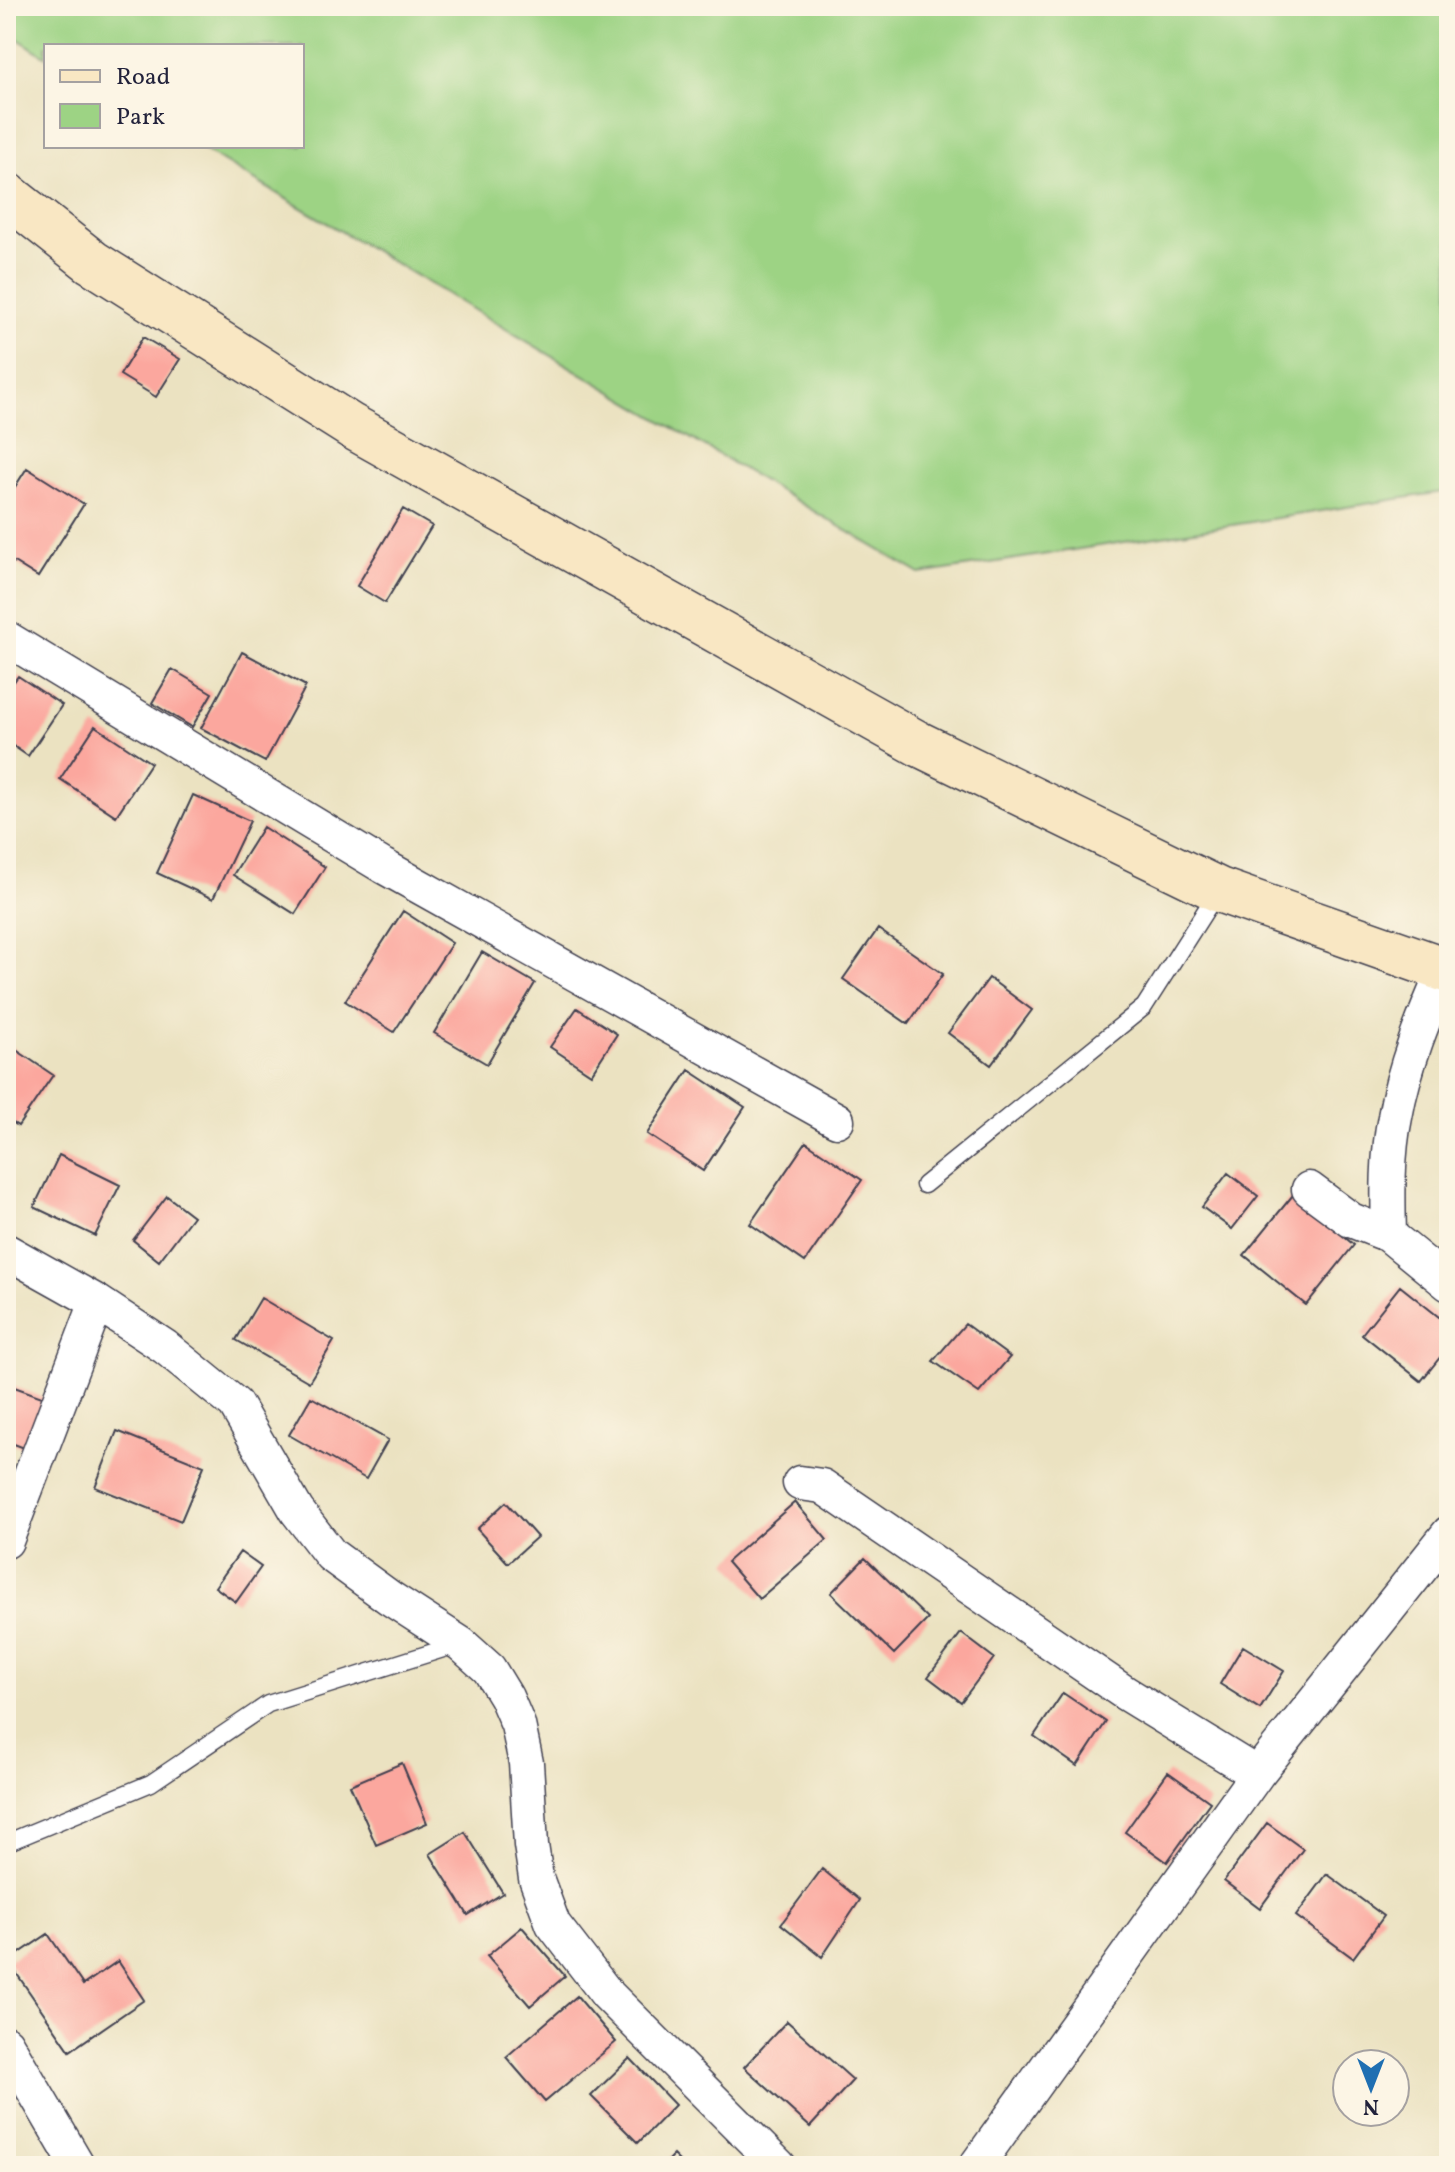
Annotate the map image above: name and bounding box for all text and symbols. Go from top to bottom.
legend [44,44,304,148]
text: Road [116,61,170,95]
text: Park [116,101,165,135]
north arrow [1331,2048,1411,2128]
text: N [1363,2090,1379,2121]

